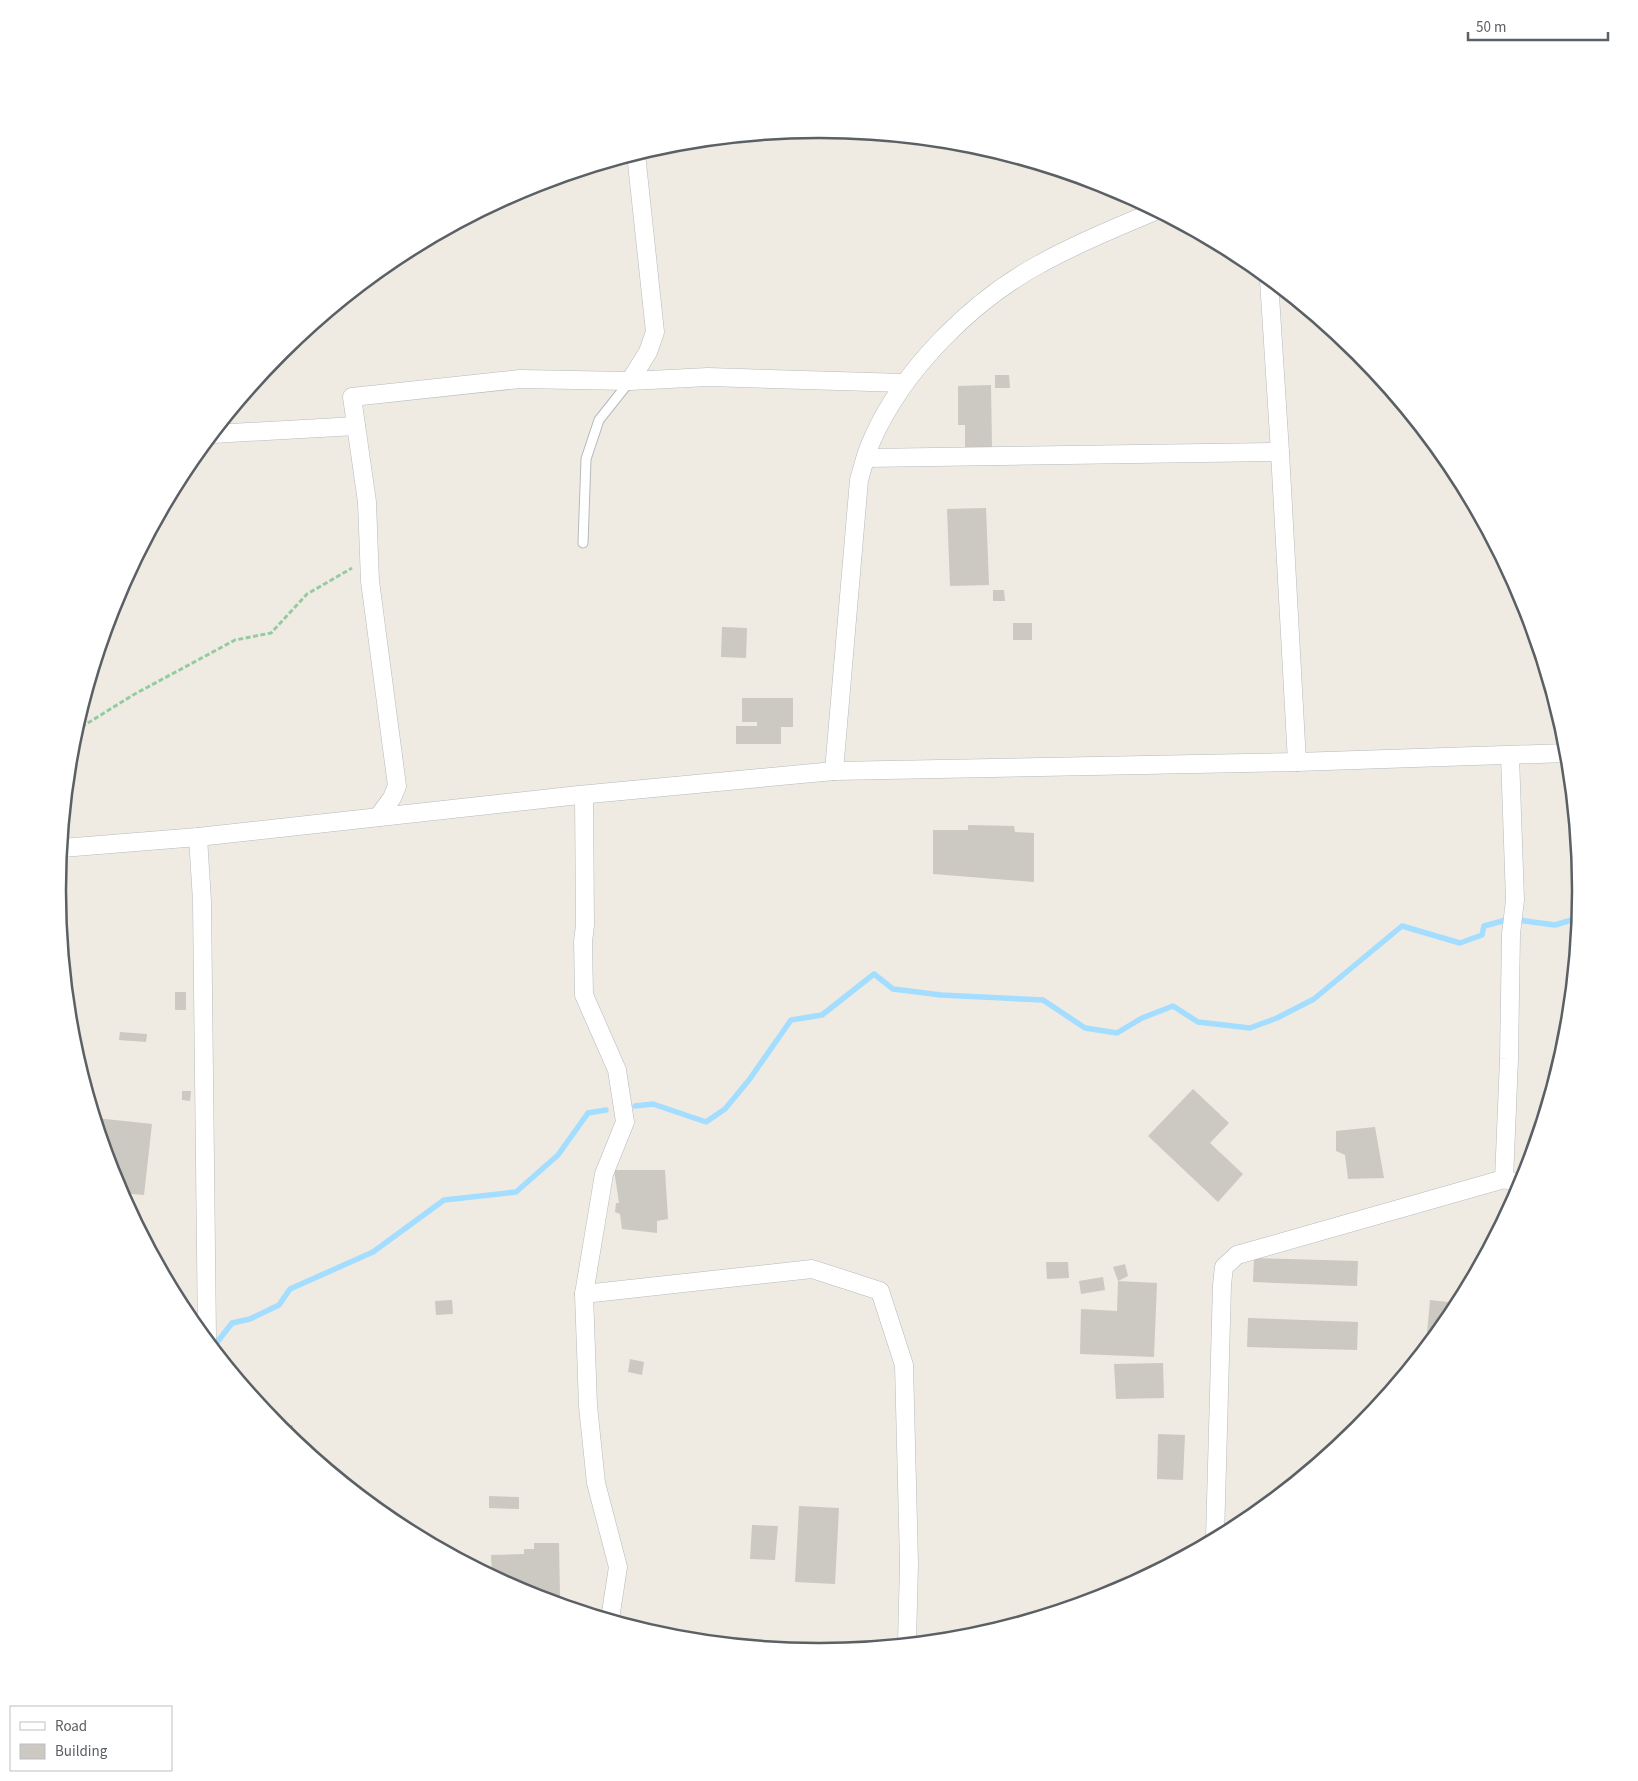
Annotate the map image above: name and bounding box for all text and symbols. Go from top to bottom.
scale bar [1468,10,1608,42]
text: 50 m [1476,17,1506,38]
legend [10,1706,172,1771]
text: Road [55,1716,87,1737]
text: Building [55,1741,108,1762]

